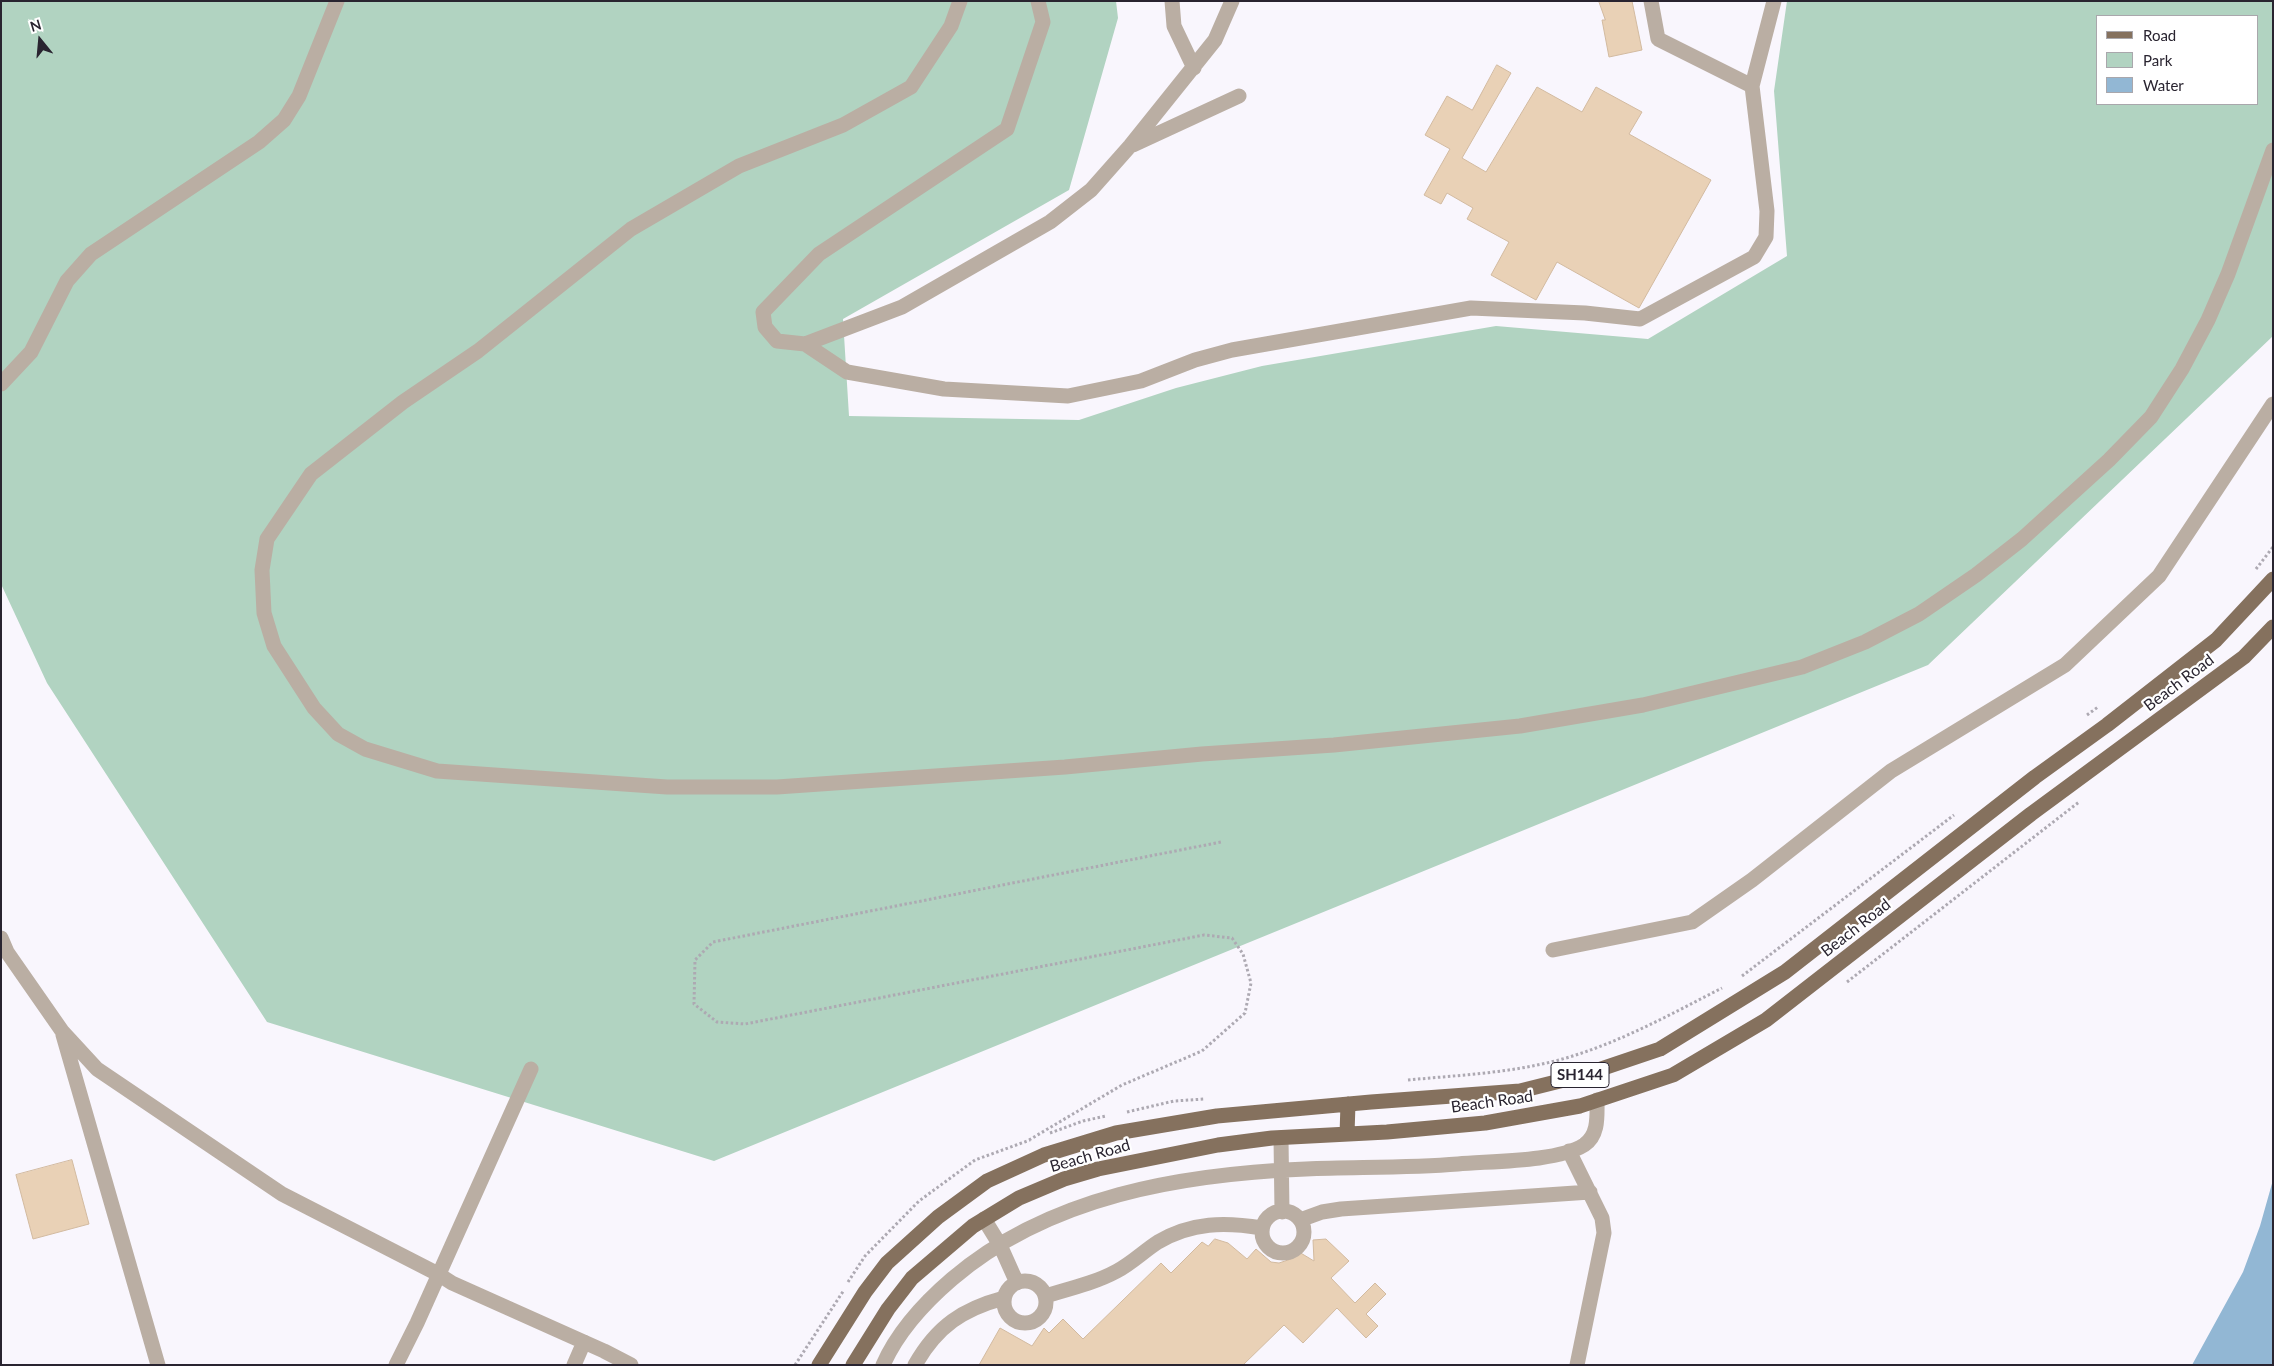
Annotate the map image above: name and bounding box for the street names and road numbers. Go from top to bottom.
street label: Beach Road [2140,650,2218,716]
street label: Beach Road [1817,895,1895,961]
road number: SH144 [1551,1062,1609,1088]
street label: Beach Road [1450,1087,1534,1117]
street label: Beach Road [1048,1135,1132,1177]

